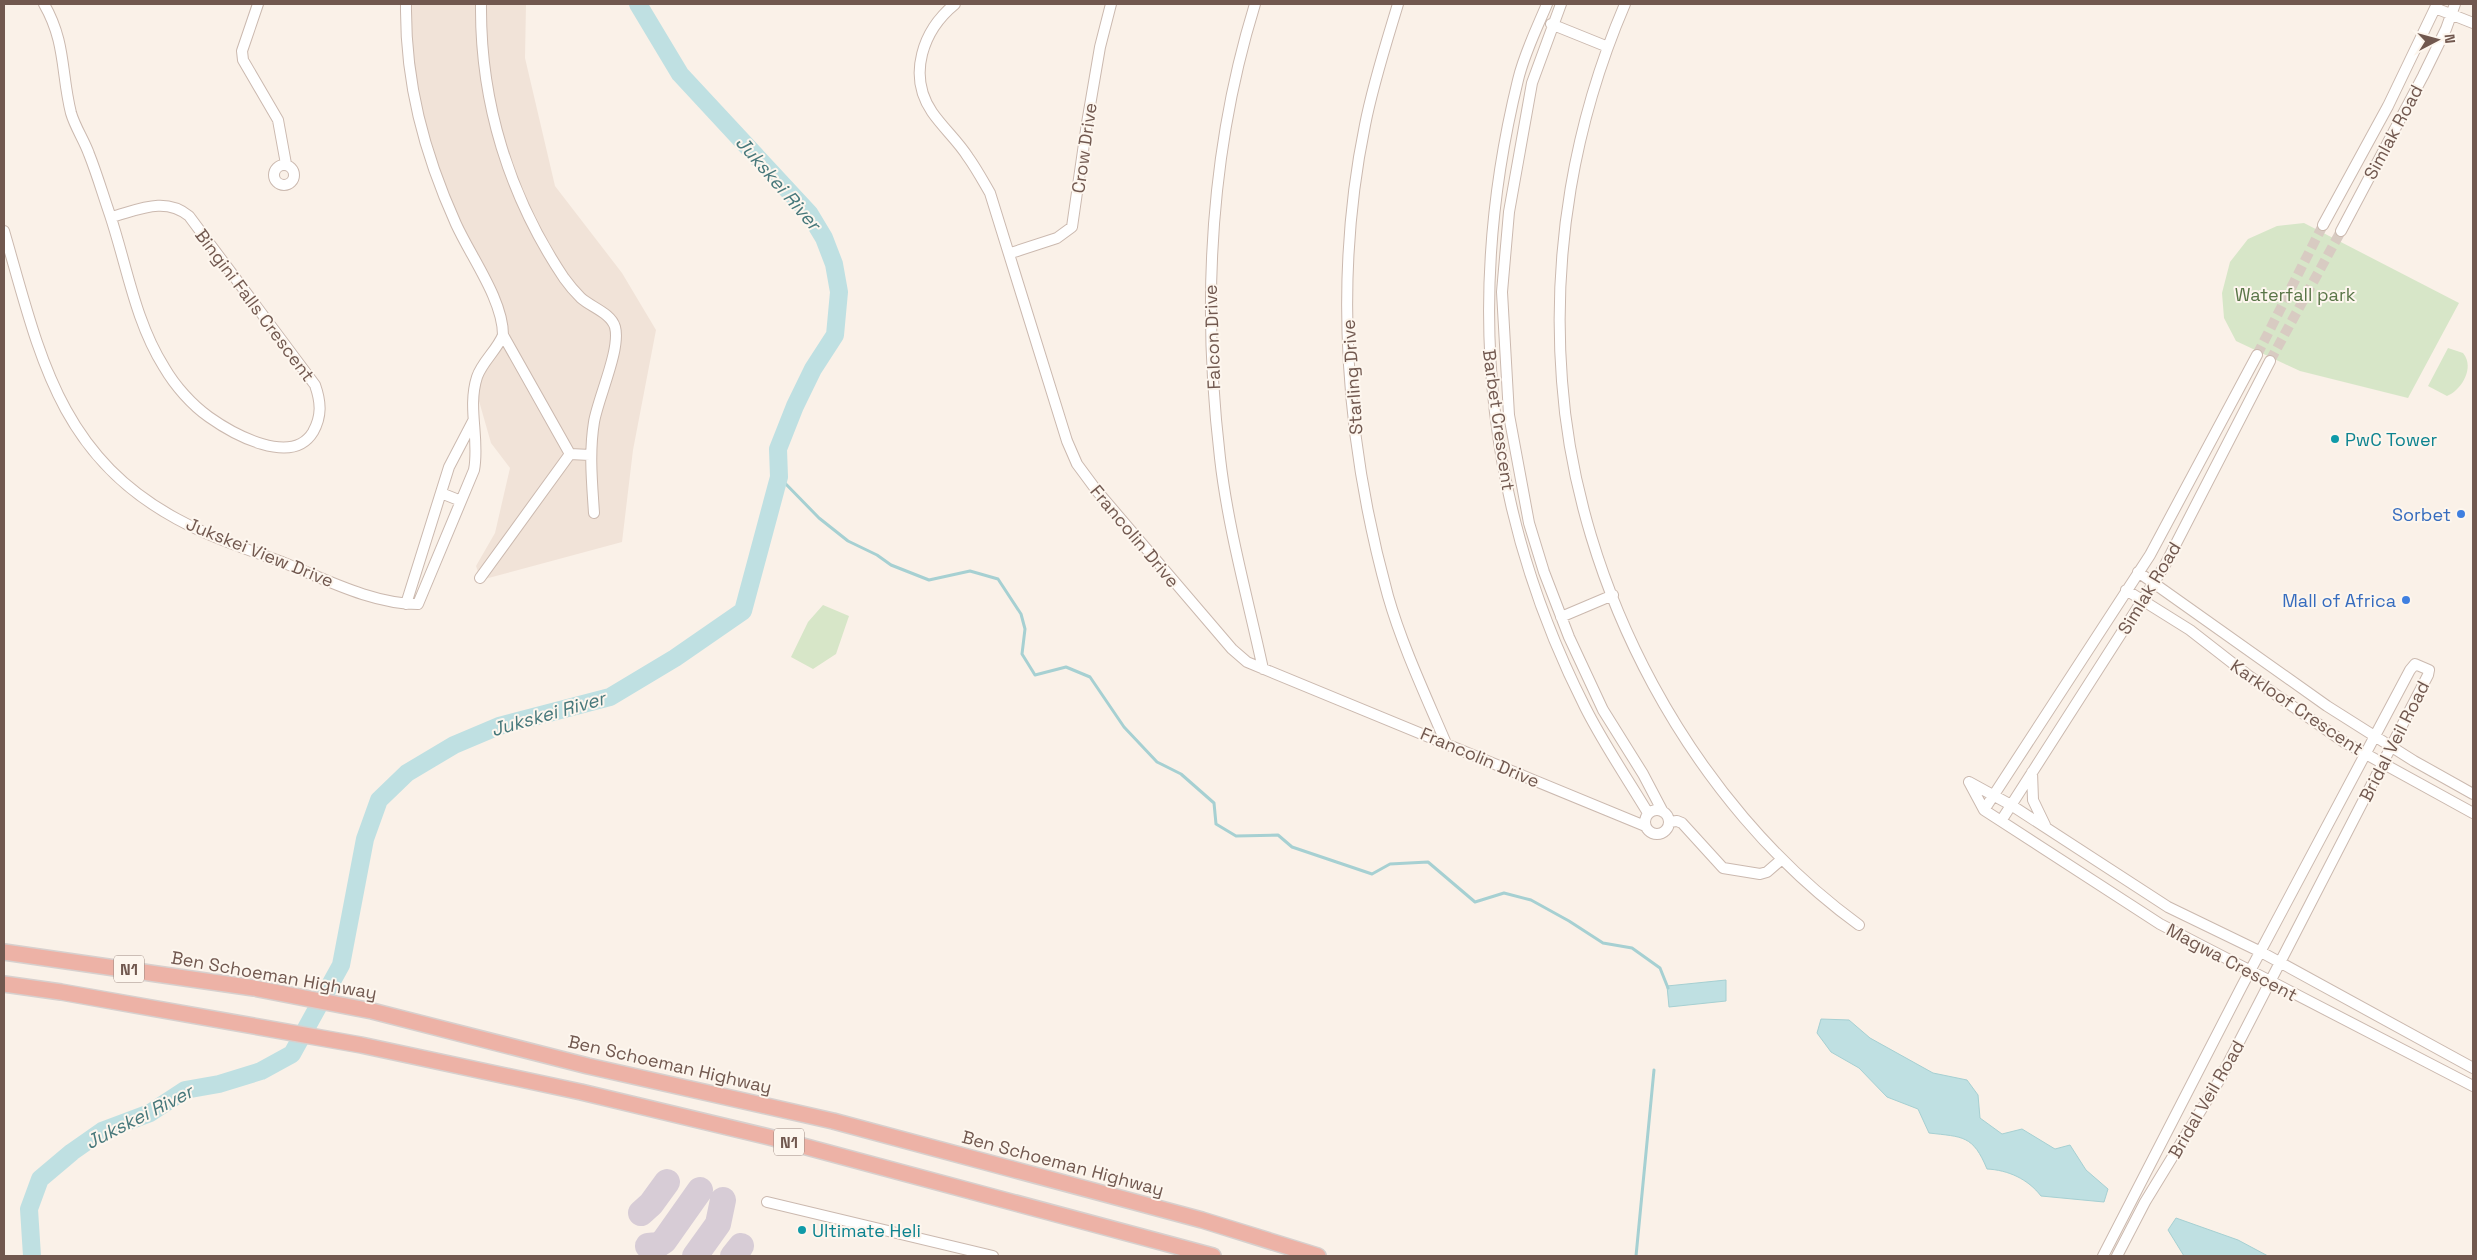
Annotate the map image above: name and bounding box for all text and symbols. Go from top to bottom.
north arrow [2412,15,2462,65]
text: N [2440,33,2459,44]
street label: Simlak Road [2358,81,2428,183]
street label: Crow Drive [1066,101,1102,195]
water label: Jukskei River [730,130,827,237]
street label: Bingini Falls Crescent [190,224,320,386]
park label: Waterfall park [2235,283,2356,306]
street label: Falcon Drive [1199,284,1225,390]
street label: Starling Drive [1336,319,1368,435]
street label: Barbet Crescent [1478,348,1520,492]
place label: PwC Tower [2345,428,2438,451]
marker: PwC Tower [2329,433,2341,445]
street label: Francolin Drive [1085,480,1185,592]
place label: Sorbet [2392,503,2451,526]
marker: Sorbet [2455,508,2467,520]
street label: Jukskei View Drive [183,512,337,592]
street label: Simlak Road [2112,537,2186,639]
place label: Mall of Africa [2282,589,2396,612]
marker: Mall of Africa [2400,594,2412,606]
street label: Karkloof Crescent [2226,654,2368,760]
street label: Bridal Veil Road [2354,677,2434,805]
water label: Jukskei River [488,685,610,742]
street label: Francolin Drive [1417,722,1543,792]
street label: Magwa Crescent [2163,918,2301,1006]
street label: Ben Schoeman Highway [169,946,379,1004]
road number: N1 [114,956,144,982]
street label: Ben Schoeman Highway [566,1029,774,1099]
street label: Bridal Veil Road [2163,1036,2249,1162]
water label: Jukskei River [81,1078,199,1155]
street label: Ben Schoeman Highway [959,1125,1167,1201]
road number: N1 [774,1128,804,1156]
place label: Ultimate Heli [812,1219,921,1242]
marker: Ultimate Heli [796,1224,808,1236]

